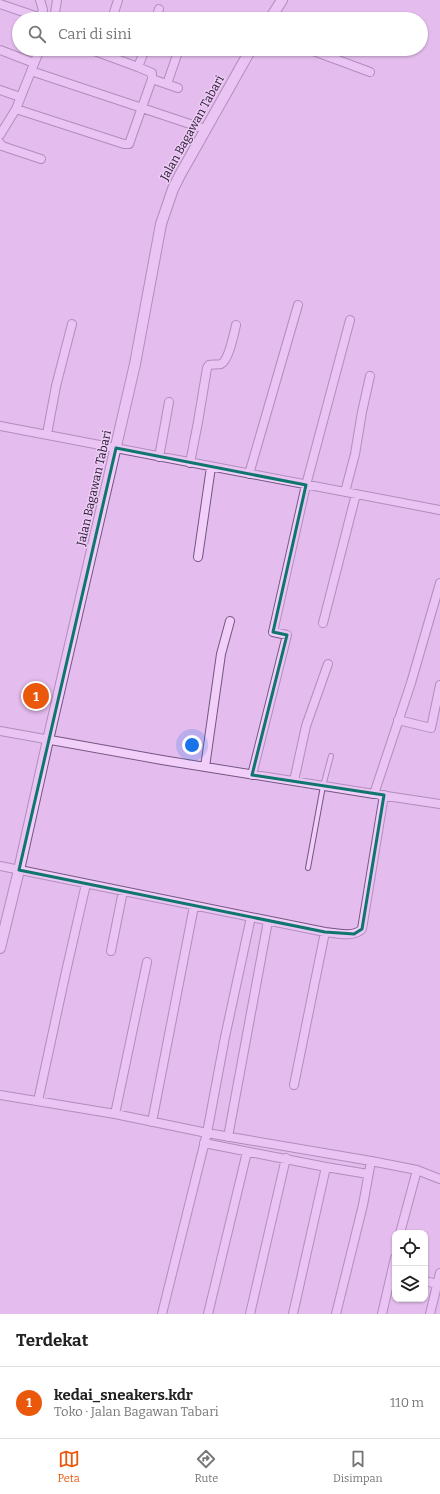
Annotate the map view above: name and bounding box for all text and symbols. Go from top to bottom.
search box [12,12,428,56]
icon: search [26,23,48,45]
text: Cari di sini [58,25,131,43]
street label: Jalan Bagawan Tabari [157,73,227,184]
street label: Jalan Bagawan Tabari [74,429,114,548]
pin: 1 [23,681,49,711]
your location [182,735,202,755]
map controls [392,1230,428,1302]
button: locate [392,1230,428,1266]
button: layers [392,1266,428,1302]
text: Terdekat [16,1330,88,1351]
text: kedai_sneakers.kdr [54,1386,193,1404]
text: 1 [26,1395,32,1410]
text: 110 m [390,1395,424,1410]
text: Toko · Jalan Bagawan Tabari [54,1404,219,1419]
tab: Peta [57,1448,80,1485]
tab: Rute [194,1448,218,1485]
tab: Disimpan [333,1448,383,1485]

